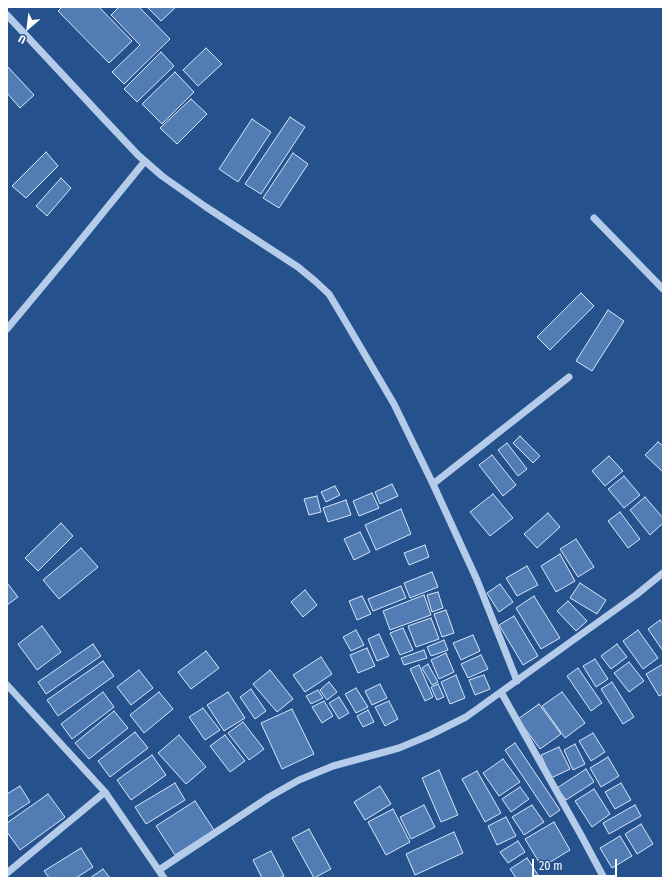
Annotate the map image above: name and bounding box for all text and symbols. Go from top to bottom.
north arrow [8,8,48,48]
text: U [16,32,28,46]
scale bar [534,851,619,877]
text: 20 m [539,859,563,873]

